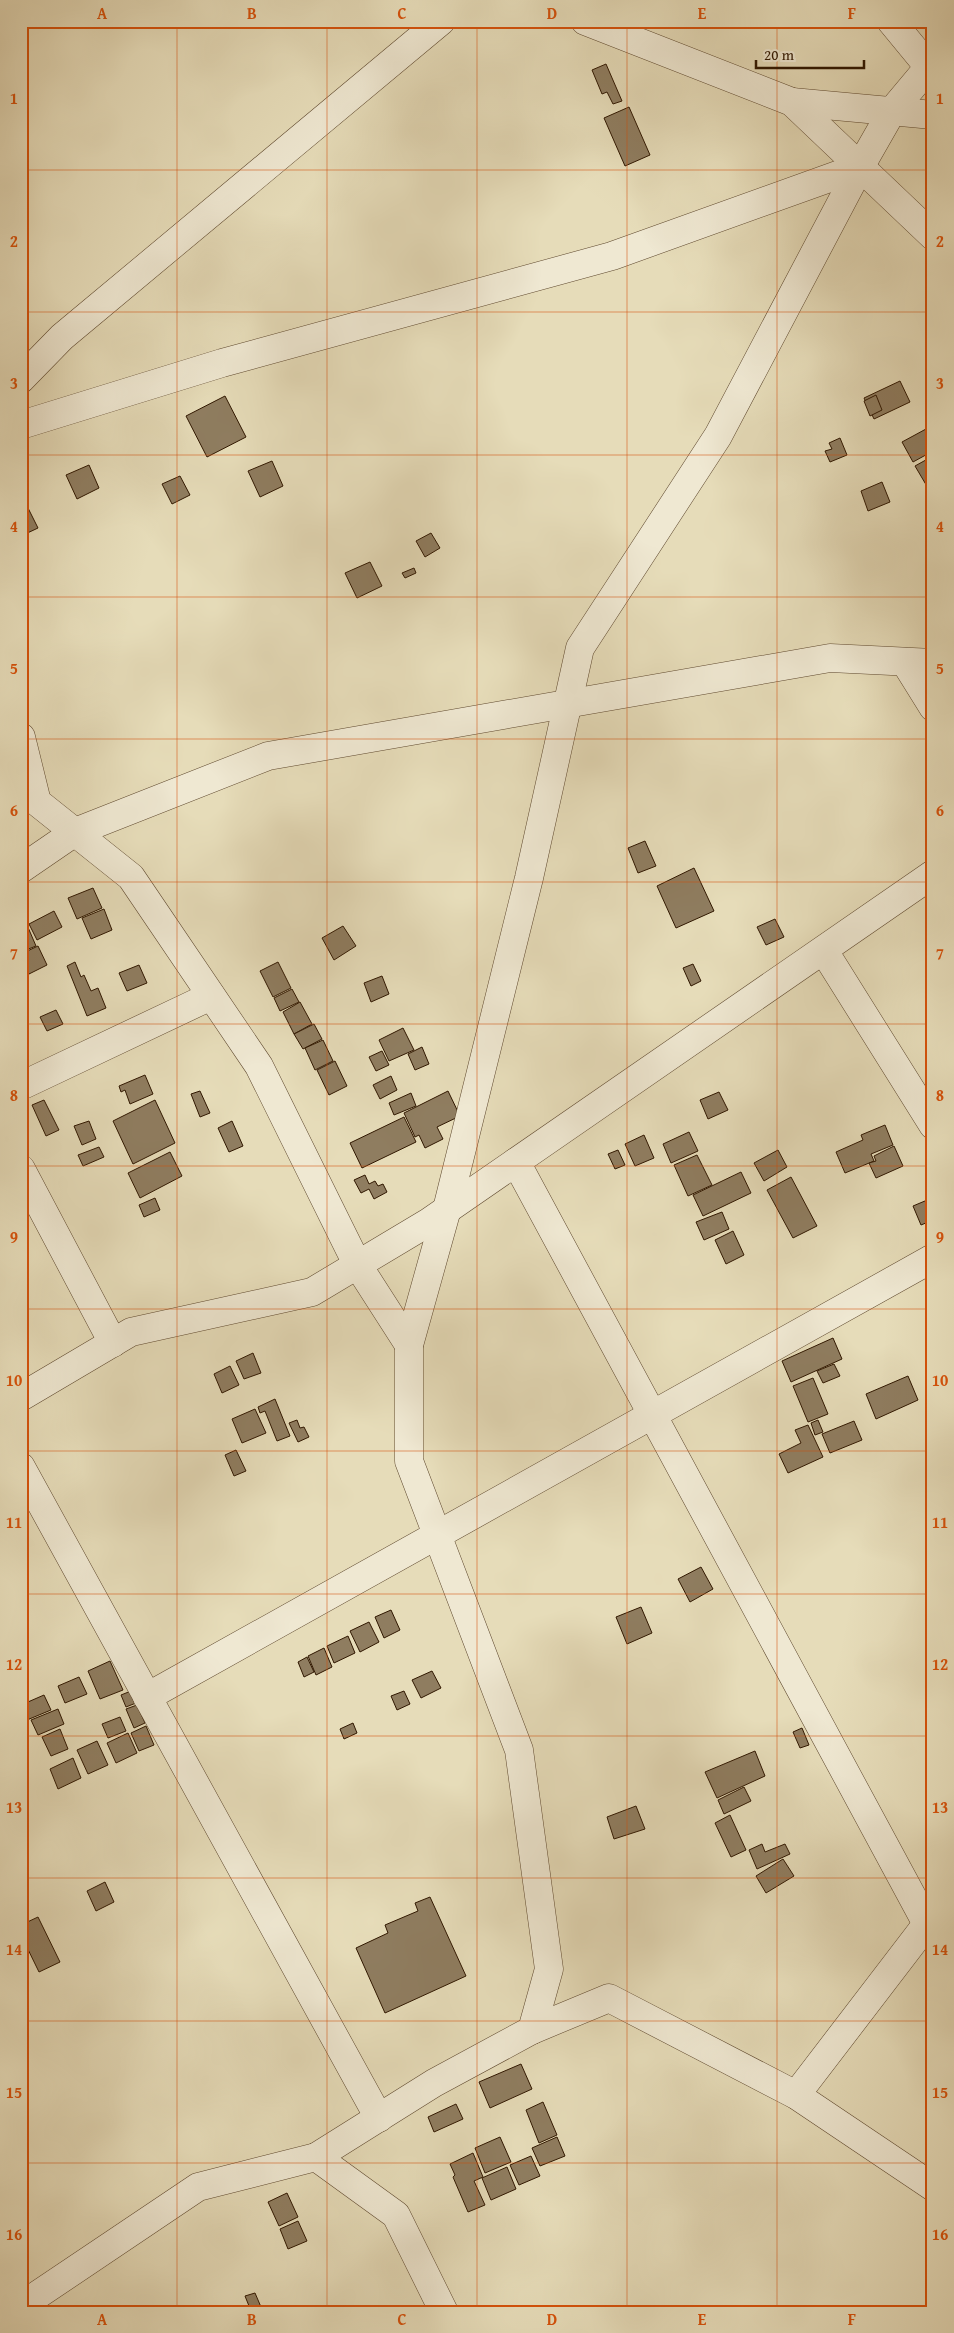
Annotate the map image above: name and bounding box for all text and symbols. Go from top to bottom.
text: A [97,1,108,25]
text: B [247,1,257,25]
text: C [397,1,407,25]
text: D [547,1,557,25]
text: E [698,1,707,25]
text: F [848,1,856,25]
scale bar [756,38,864,70]
text: 20 m [764,44,795,65]
text: 1 [10,86,18,110]
text: 1 [936,86,944,110]
text: 2 [10,229,18,253]
text: 2 [936,229,944,253]
text: 3 [10,371,18,395]
text: 3 [936,371,944,395]
text: 4 [10,514,18,538]
text: 4 [936,514,944,538]
text: 5 [10,656,18,680]
text: 5 [936,656,944,680]
text: 6 [10,798,18,822]
text: 6 [936,798,944,822]
text: 7 [10,941,18,965]
text: 7 [936,941,944,965]
text: 8 [10,1083,18,1107]
text: 8 [936,1083,944,1107]
text: 9 [10,1225,18,1249]
text: 9 [936,1225,944,1249]
text: 10 [6,1368,22,1392]
text: 10 [932,1368,948,1392]
text: 11 [6,1510,22,1534]
text: 11 [932,1510,948,1534]
text: 12 [6,1652,22,1676]
text: 12 [932,1652,948,1676]
text: 13 [6,1795,22,1819]
text: 13 [932,1795,948,1819]
text: 14 [6,1937,22,1961]
text: 14 [932,1937,948,1961]
text: 15 [6,2080,22,2104]
text: 15 [932,2080,948,2104]
text: 16 [6,2222,22,2246]
text: 16 [932,2222,948,2246]
text: A [97,2307,108,2331]
text: B [247,2307,257,2331]
text: C [397,2307,407,2331]
text: D [547,2307,557,2331]
text: E [698,2307,707,2331]
text: F [848,2307,856,2331]

